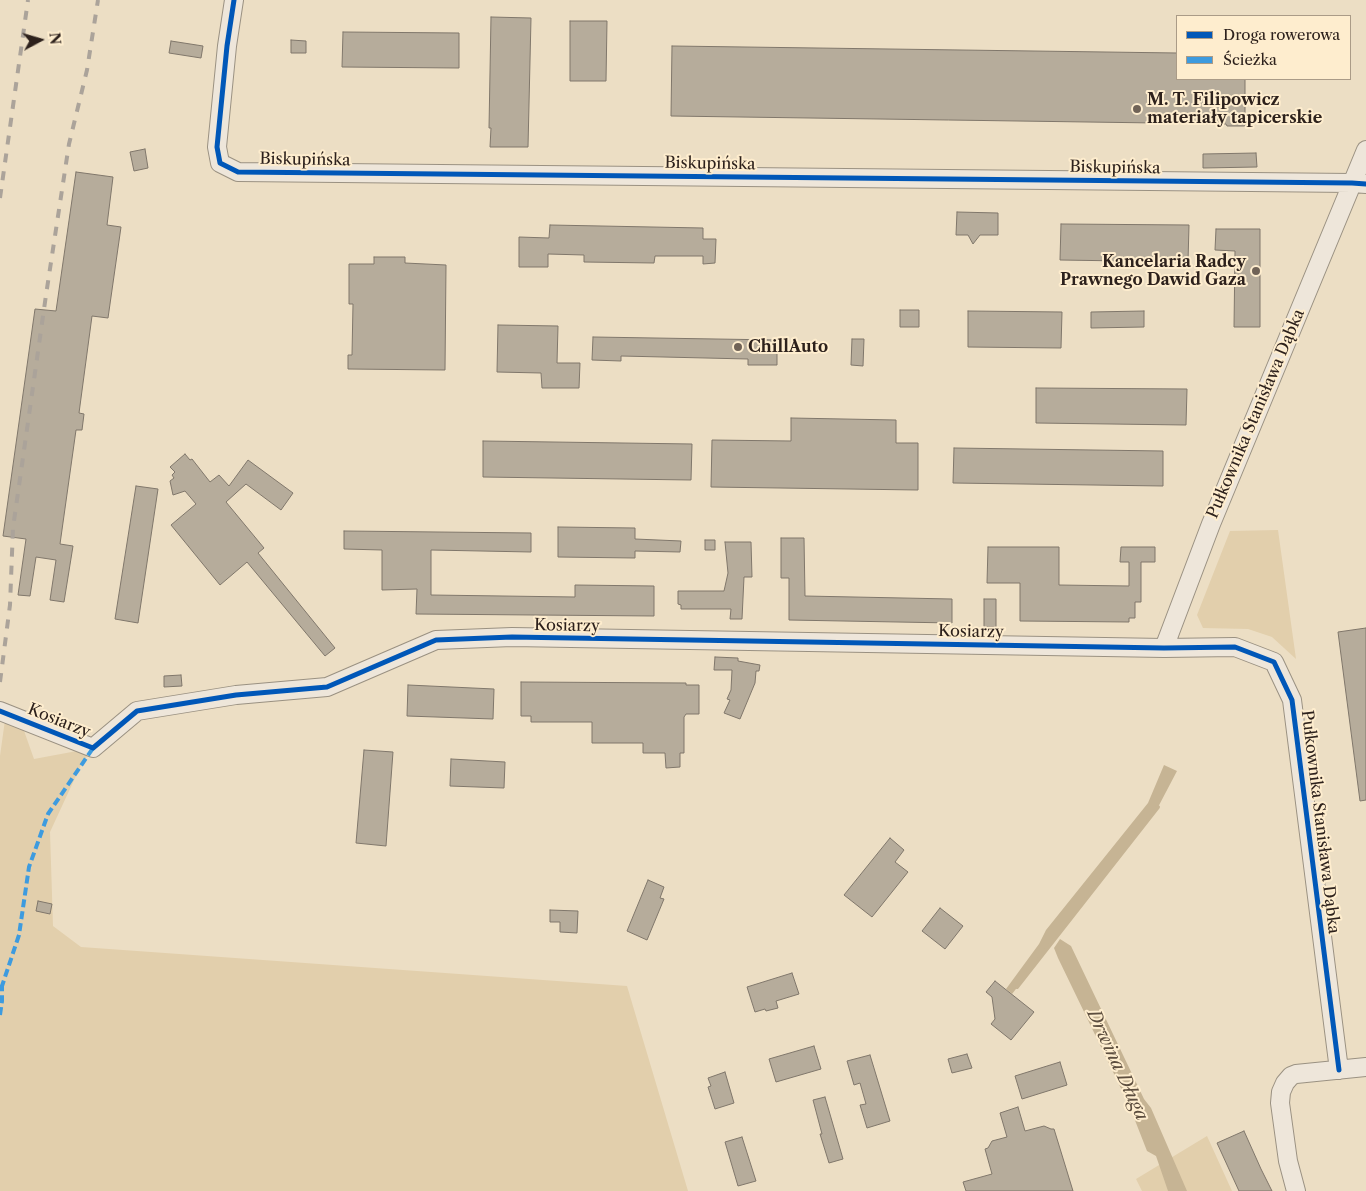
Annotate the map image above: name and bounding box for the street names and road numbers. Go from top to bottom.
street label: Biskupińska [259,150,351,170]
street label: Biskupińska [664,154,756,174]
street label: Biskupińska [1069,158,1161,178]
street label: Pułkownika Stanisława Dąbka [1203,307,1309,521]
street label: Kosiarzy [534,616,600,636]
street label: Kosiarzy [938,622,1004,642]
street label: Kosiarzy [25,700,93,742]
street label: Pułkownika Stanisława Dąbka [1297,709,1343,935]

